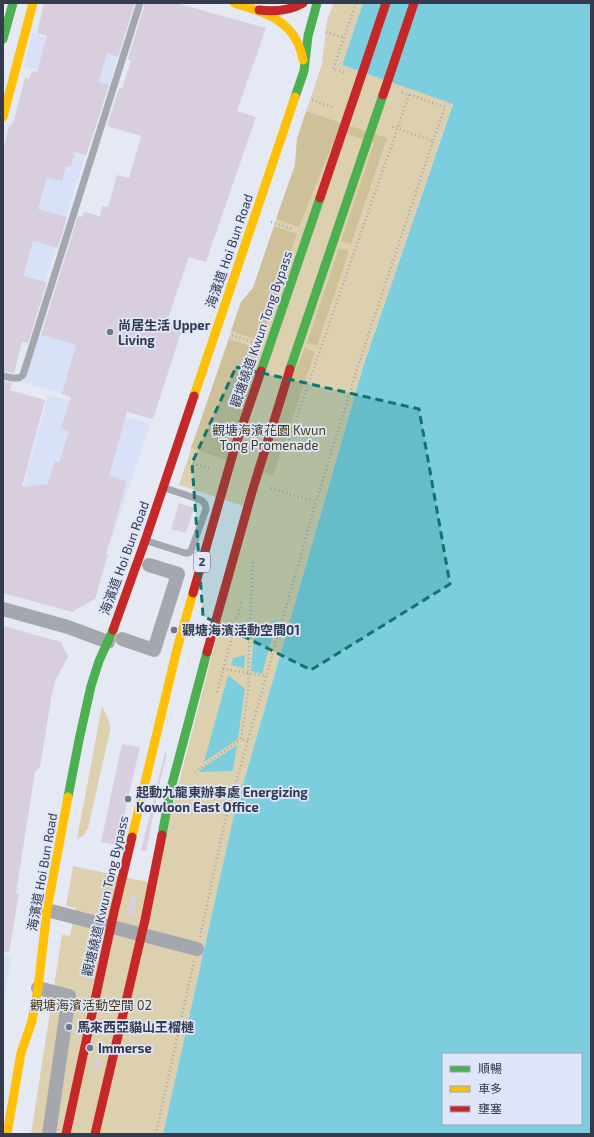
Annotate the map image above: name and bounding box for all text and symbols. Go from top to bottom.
street label: 海濱道 Hoi Bun Road [202,192,256,310]
street label: 觀塘繞道 Kwun Tong Bypass [227,249,295,409]
place label: 尚居生活 Upper Living [118,317,211,348]
marker: 尚居生活 Upper Living [105,327,115,337]
park label: 觀塘海濱花園 Kwun Tong Promenade [212,422,326,453]
street label: 海濱道 Hoi Bun Road [96,499,152,617]
road number: 2 [194,552,210,572]
place label: 觀塘海濱活動空間01 [182,622,300,638]
marker: 觀塘海濱活動空間01 [169,625,179,635]
place label: 起動九龍東辦事處 Energizing Kowloon East Office [136,784,308,815]
marker: 起動九龍東辦事處 Energizing Kowloon East Office [123,794,133,804]
street label: 海濱道 Hoi Bun Road [24,812,60,932]
street label: 觀塘繞道 Kwun Tong Bypass [79,814,131,978]
park label: 觀塘海濱活動空間 02 [30,997,152,1013]
place label: 馬來西亞貓山王榴槤 [77,1019,194,1035]
marker: 馬來西亞貓山王榴槤 [64,1022,74,1032]
place label: Immerse [98,1040,152,1056]
marker: Immerse [85,1043,95,1053]
legend [442,1053,582,1125]
text: 順暢 [478,1061,502,1075]
text: 車多 [478,1081,502,1095]
text: 壅塞 [478,1101,502,1115]

